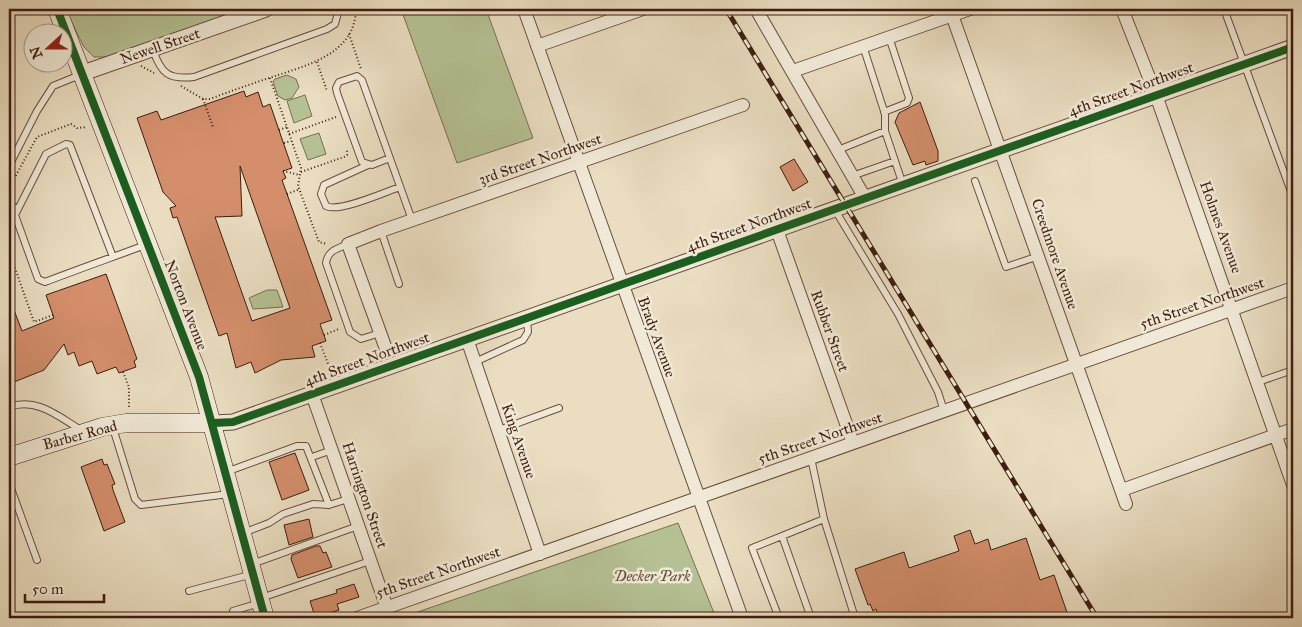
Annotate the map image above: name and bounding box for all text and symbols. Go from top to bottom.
north arrow [22,22,72,72]
street label: Newell Street [118,24,203,68]
text: N [26,44,46,61]
street label: 4th Street Northwest [1066,58,1197,120]
street label: 3rd Street Northwest [476,129,604,188]
street label: Holmes Avenue [1196,178,1246,276]
street label: 4th Street Northwest [684,194,815,256]
street label: Creedmore Avenue [1028,196,1082,312]
street label: Norton Avenue [161,257,211,353]
street label: 5th Street Northwest [1137,273,1267,333]
street label: Rubber Street [807,288,853,375]
street label: Brady Avenue [634,294,680,380]
street label: 4th Street Northwest [302,328,433,390]
street label: King Avenue [498,401,540,481]
street label: 5th Street Northwest [755,408,885,468]
street label: Barber Road [41,416,120,454]
street label: Harrington Street [338,439,392,551]
street label: 5th Street Northwest [373,542,503,602]
park label: Decker Park [614,567,691,585]
scale bar [25,572,104,604]
text: 50 m [32,580,64,598]

